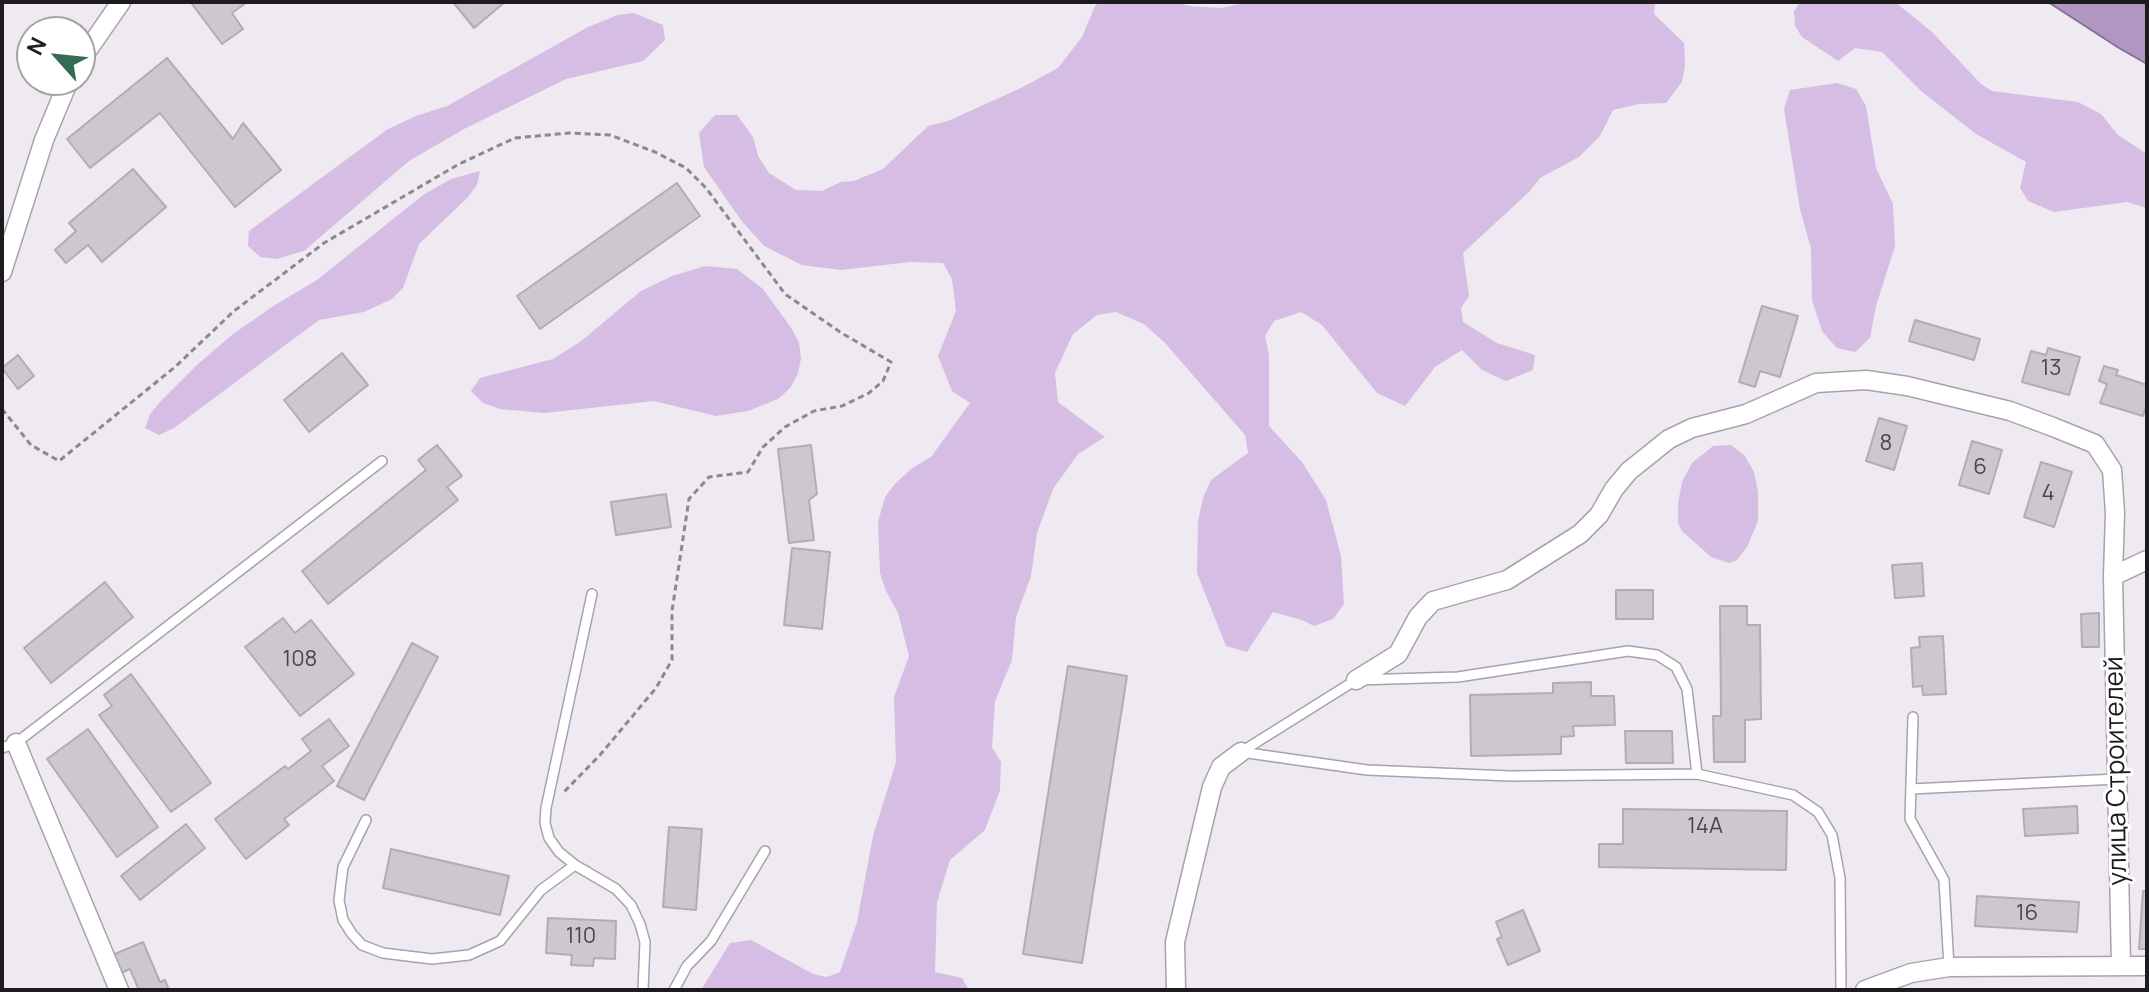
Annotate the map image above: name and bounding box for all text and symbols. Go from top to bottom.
north arrow [16,16,96,96]
text: N [19,32,53,60]
house number: 13 [2041,356,2061,382]
house number: 8 [1880,431,1892,457]
house number: 6 [1973,455,1987,481]
house number: 4 [2042,481,2054,507]
house number: 108 [283,647,317,673]
street label: улица Строителей [2099,656,2135,886]
house number: 14А [1687,814,1723,840]
house number: 16 [2016,901,2038,927]
house number: 110 [566,924,596,950]

